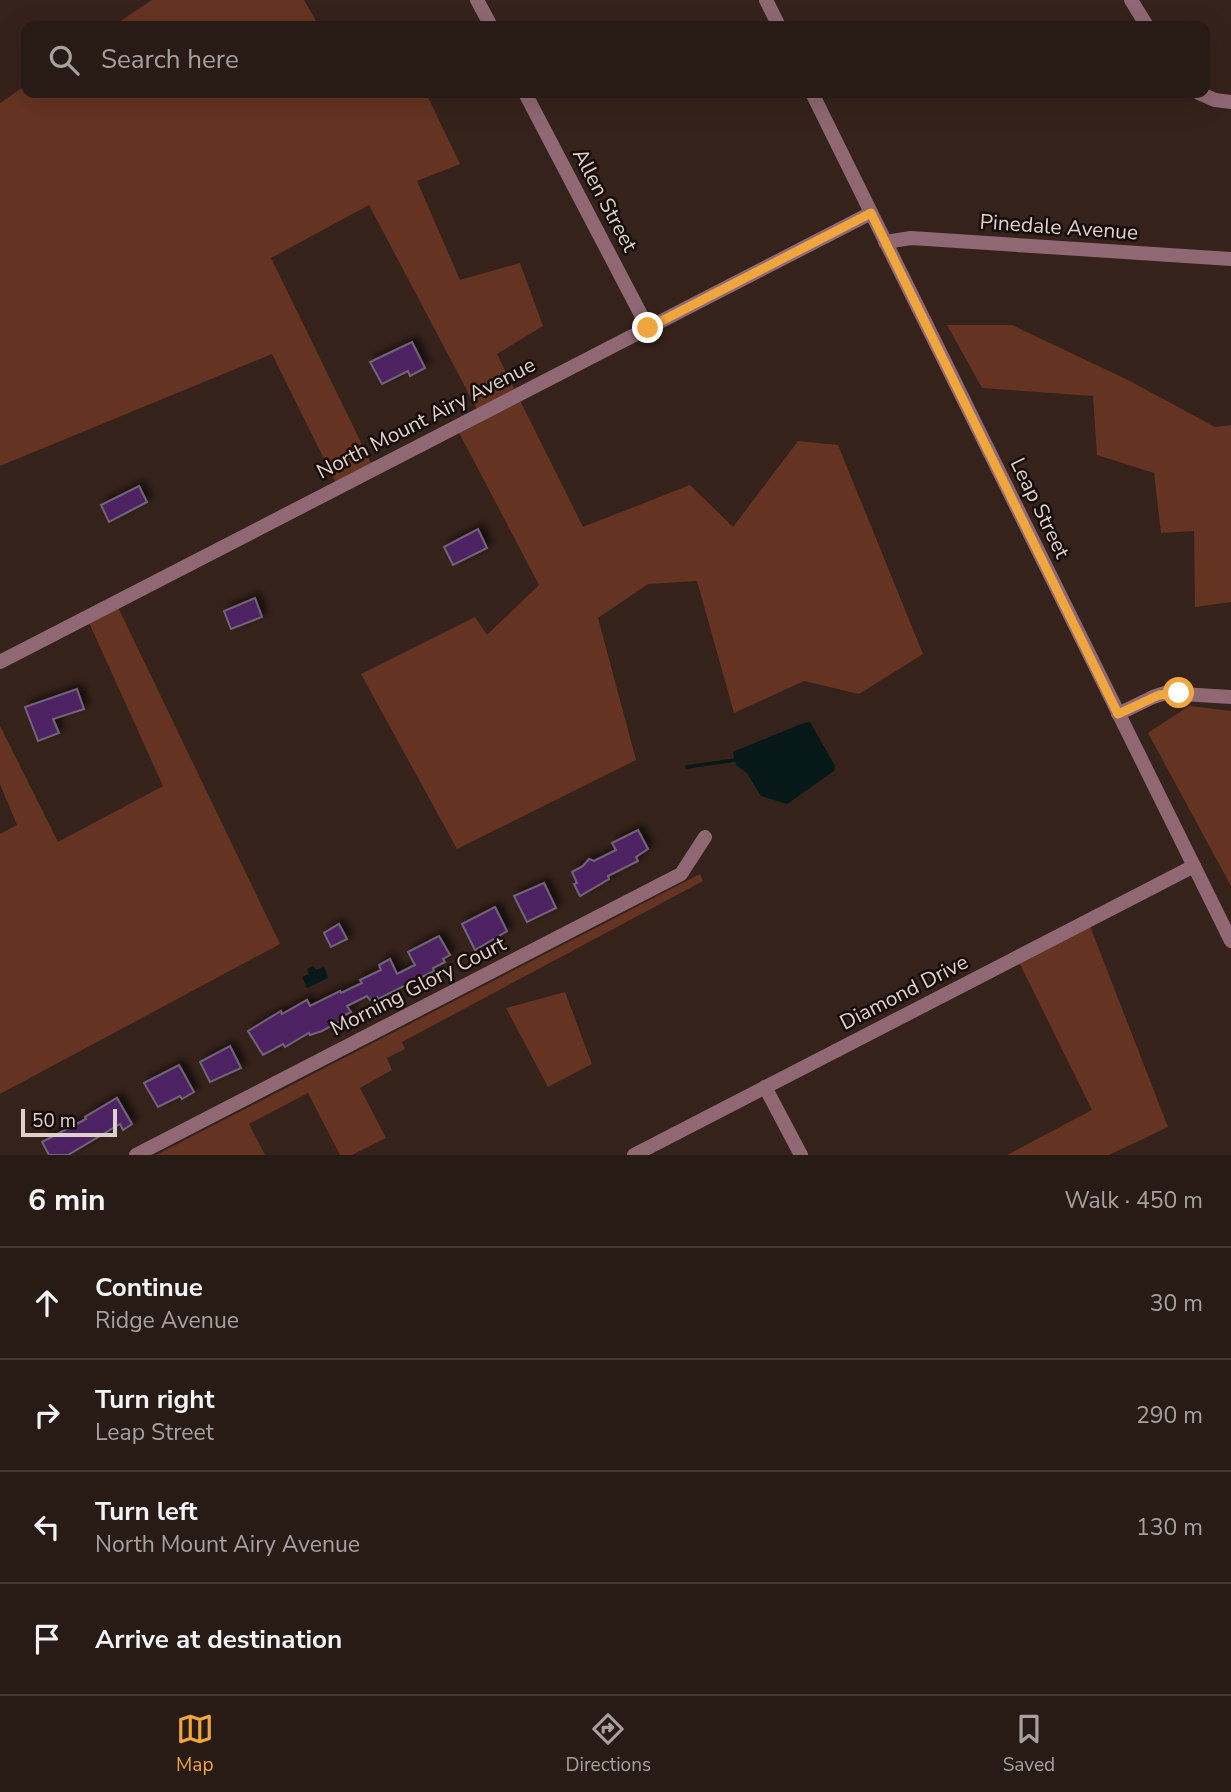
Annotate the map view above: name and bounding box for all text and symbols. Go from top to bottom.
search box [21,21,1210,98]
icon: search [45,41,83,79]
text: Search here [101,42,239,77]
street label: Allen Street [566,143,644,257]
street label: Pinedale Avenue [979,207,1139,247]
route end [632,312,663,343]
street label: North Mount Airy Avenue [312,351,540,485]
street label: Leap Street [1004,453,1077,563]
route start [1163,677,1194,708]
street label: Morning Glory Court [326,929,511,1042]
street label: Diamond Drive [835,948,973,1036]
scale bar [21,1106,117,1138]
text: 50 m [32,1108,76,1134]
text: 6 min [28,1180,106,1221]
text: Walk · 450 m [1064,1185,1203,1216]
text: Continue [95,1270,203,1305]
icon: ahead [28,1284,66,1322]
text: 30 m [1150,1288,1203,1319]
text: Ridge Avenue [95,1305,239,1336]
text: Turn right [95,1382,214,1417]
icon: right [28,1396,66,1434]
text: 290 m [1136,1400,1203,1431]
text: Leap Street [95,1417,214,1448]
text: Turn left [95,1494,198,1529]
icon: left [28,1508,66,1546]
text: 130 m [1136,1512,1203,1543]
text: North Mount Airy Avenue [95,1529,360,1560]
icon: arrive [28,1620,66,1658]
text: Arrive at destination [95,1622,342,1657]
tab: Map [176,1710,214,1778]
tab: Directions [565,1710,651,1778]
tab: Saved [1003,1710,1055,1778]

